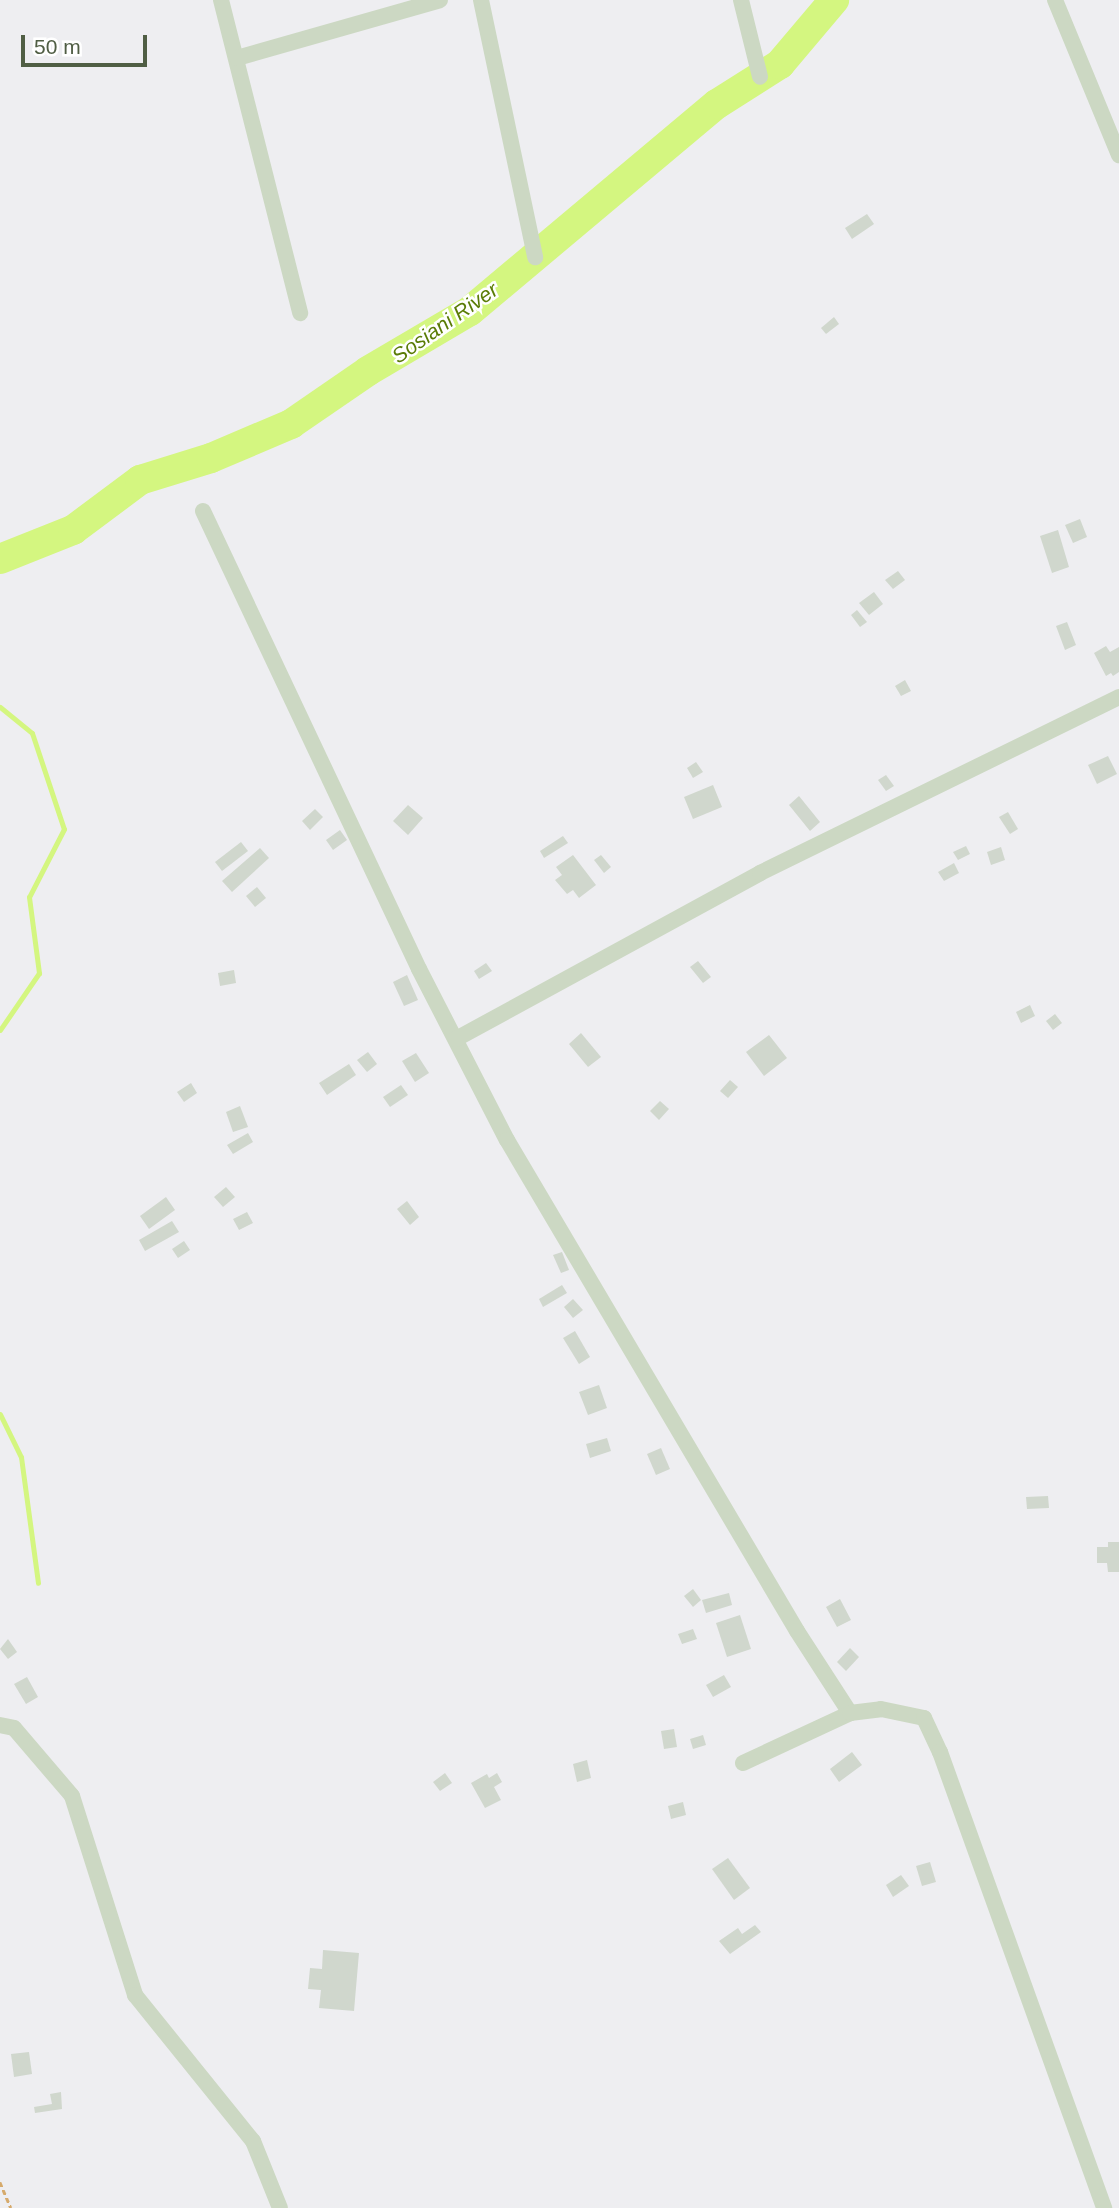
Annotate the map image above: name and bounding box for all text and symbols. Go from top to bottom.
scale bar [24,21,150,65]
text: 50 m [34,35,81,58]
water label: Sosiani River [387,277,503,369]

